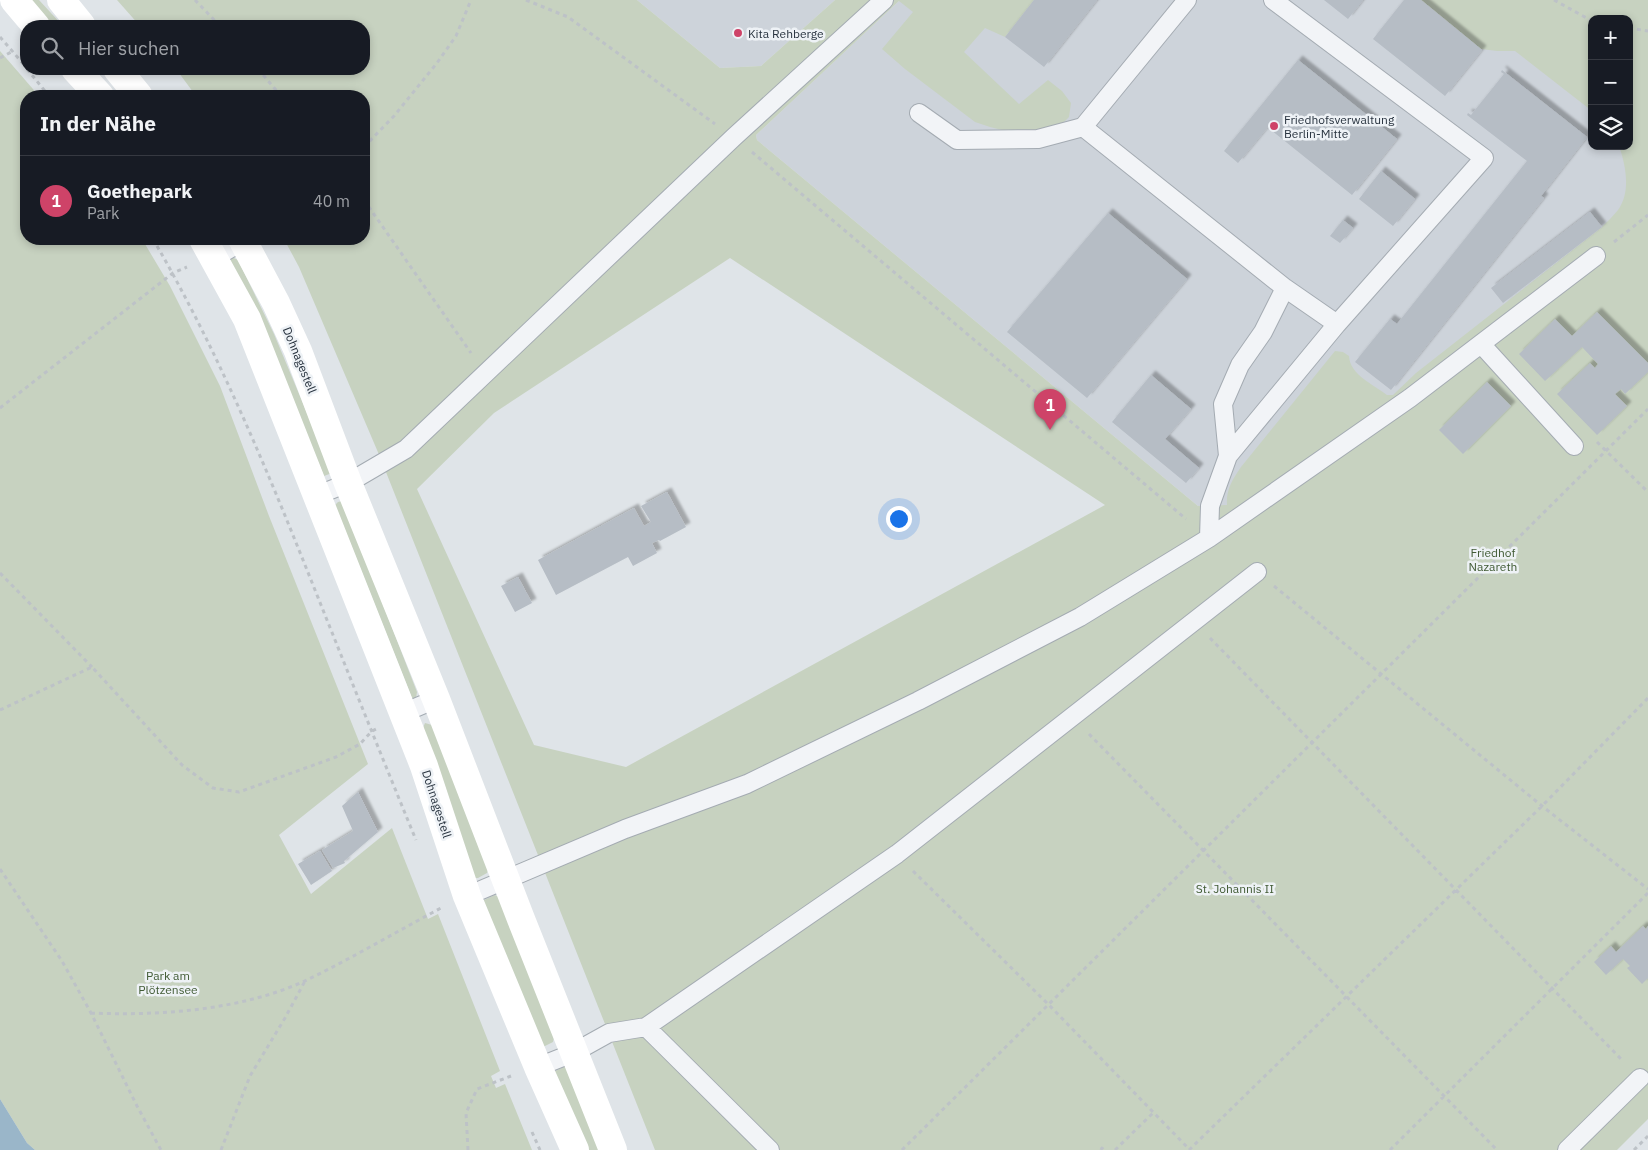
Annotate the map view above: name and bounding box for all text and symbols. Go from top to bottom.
map controls [1588,15,1633,150]
button: + [1588,15,1633,60]
search box [20,20,370,75]
place label: Kita Rehberge [748,26,824,41]
marker: Kita Rehberge [732,27,744,39]
icon: search [38,34,66,62]
text: Hier suchen [78,36,180,60]
button: − [1588,60,1633,105]
button: layers [1588,105,1633,150]
text: In der Nähe [40,109,156,137]
place label: Friedhofsverwaltung Berlin-Mitte [1284,112,1395,141]
marker: Friedhofsverwaltung Berlin-Mitte [1268,120,1280,132]
text: Goethepark [87,179,192,203]
text: 1 [51,191,61,211]
text: 40 m [313,191,350,211]
text: Park [87,203,119,223]
street label: Dohnagestell [280,324,320,396]
pin: 1 [1034,389,1066,430]
your location [886,506,912,532]
park label: Friedhof Nazareth [1469,545,1517,574]
street label: Dohnagestell [419,768,455,840]
park label: St. Johannis II [1196,881,1274,896]
park label: Park am Plötzensee [138,968,198,997]

